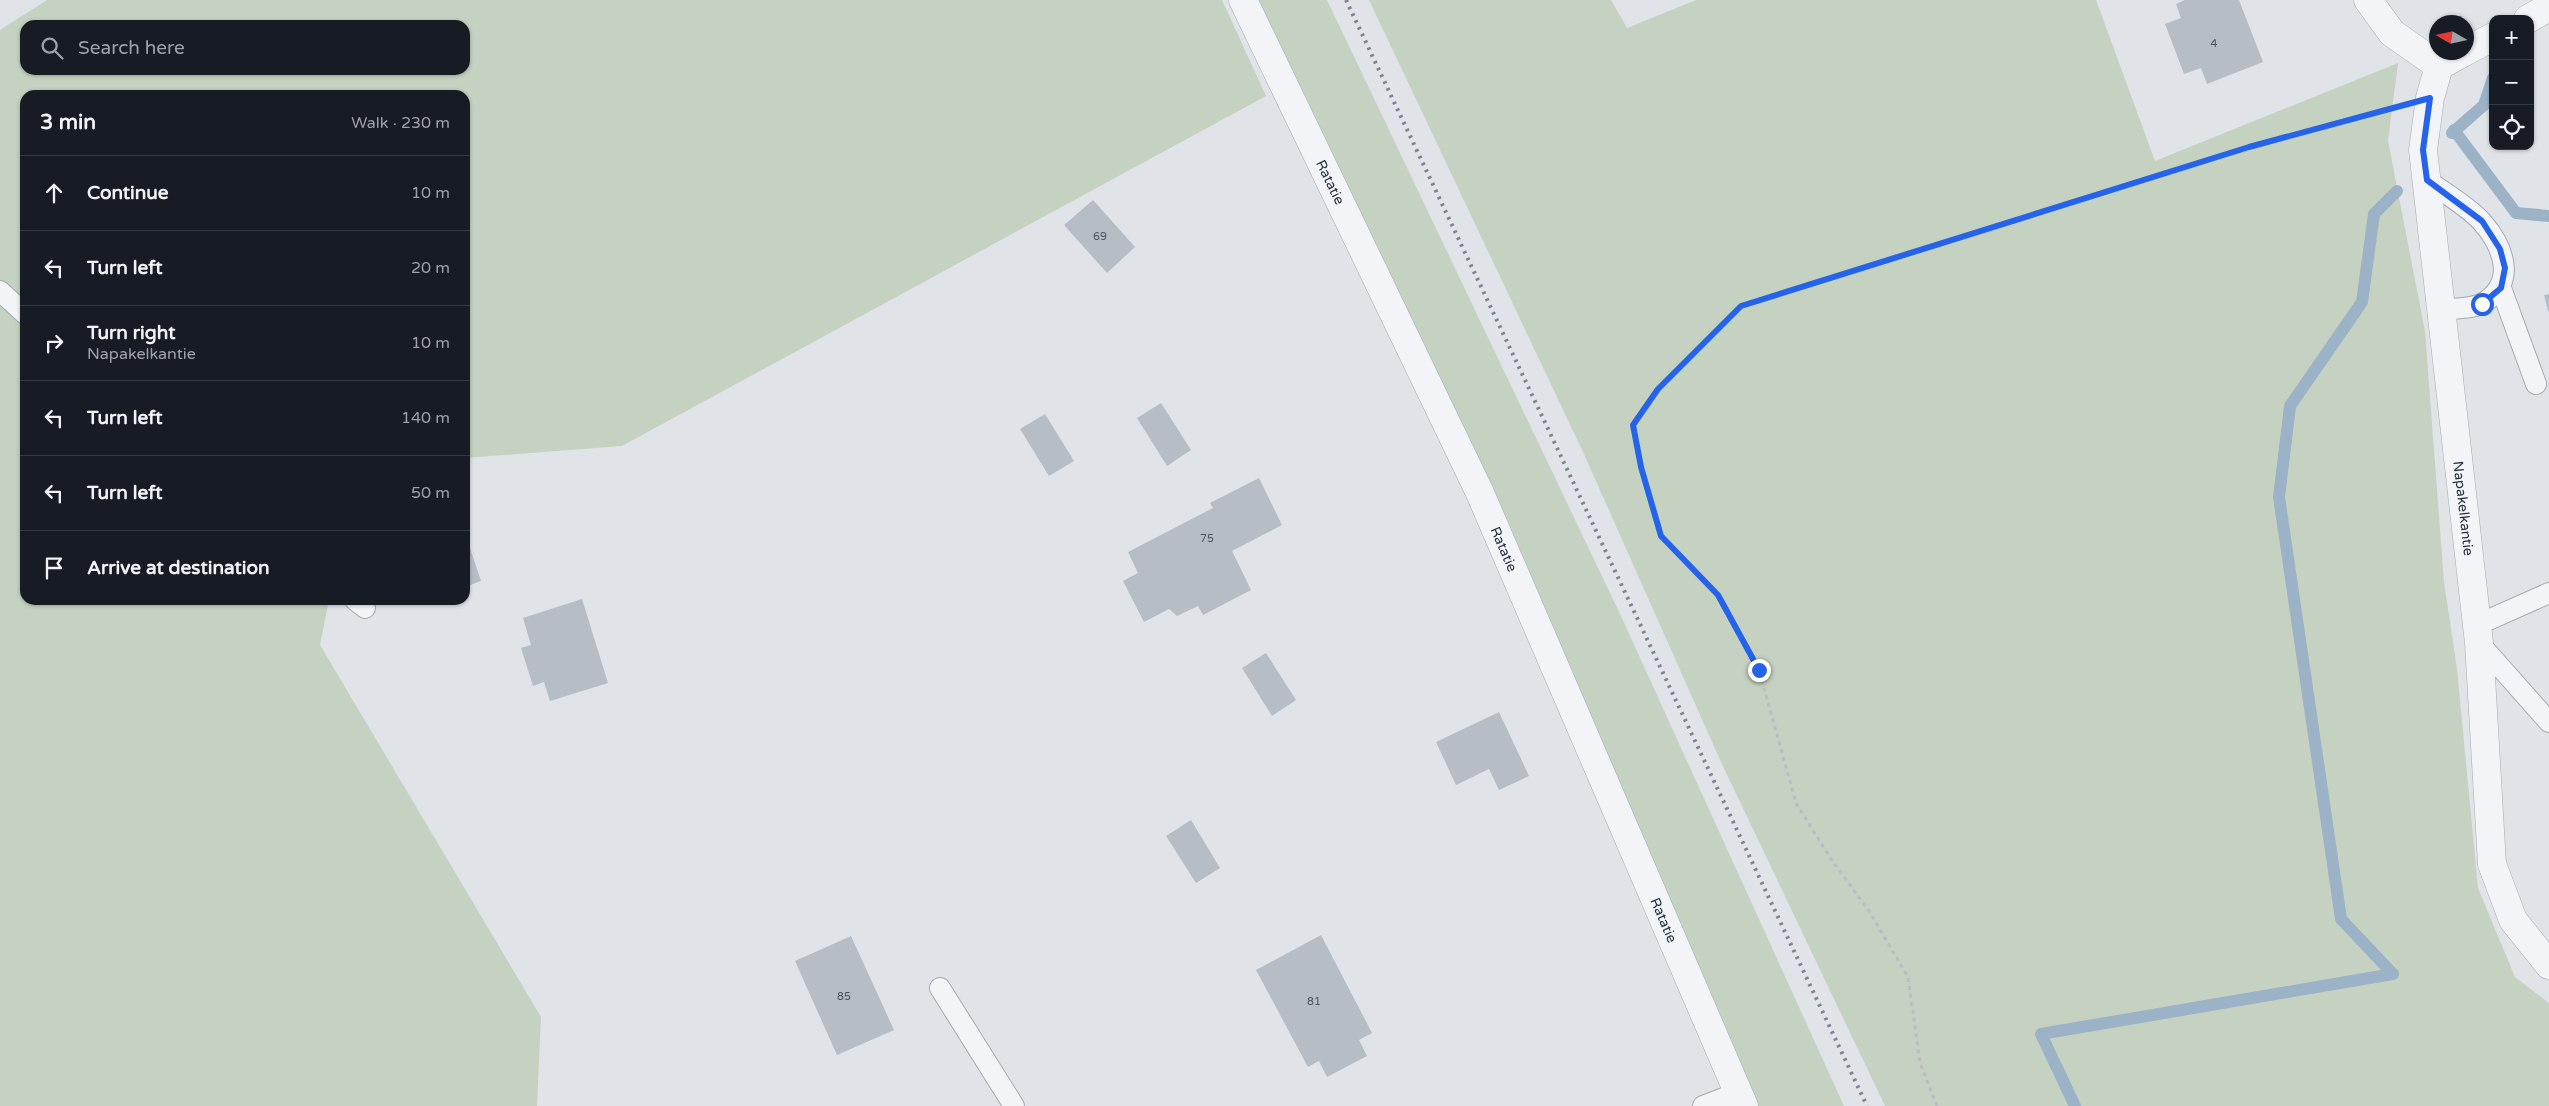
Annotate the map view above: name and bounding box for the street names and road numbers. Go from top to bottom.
street label: Ratatie [1312,157,1348,207]
street label: Napakelkantie [2449,460,2477,557]
street label: Ratatie [1486,524,1521,574]
street label: Ratatie [1646,895,1681,946]

